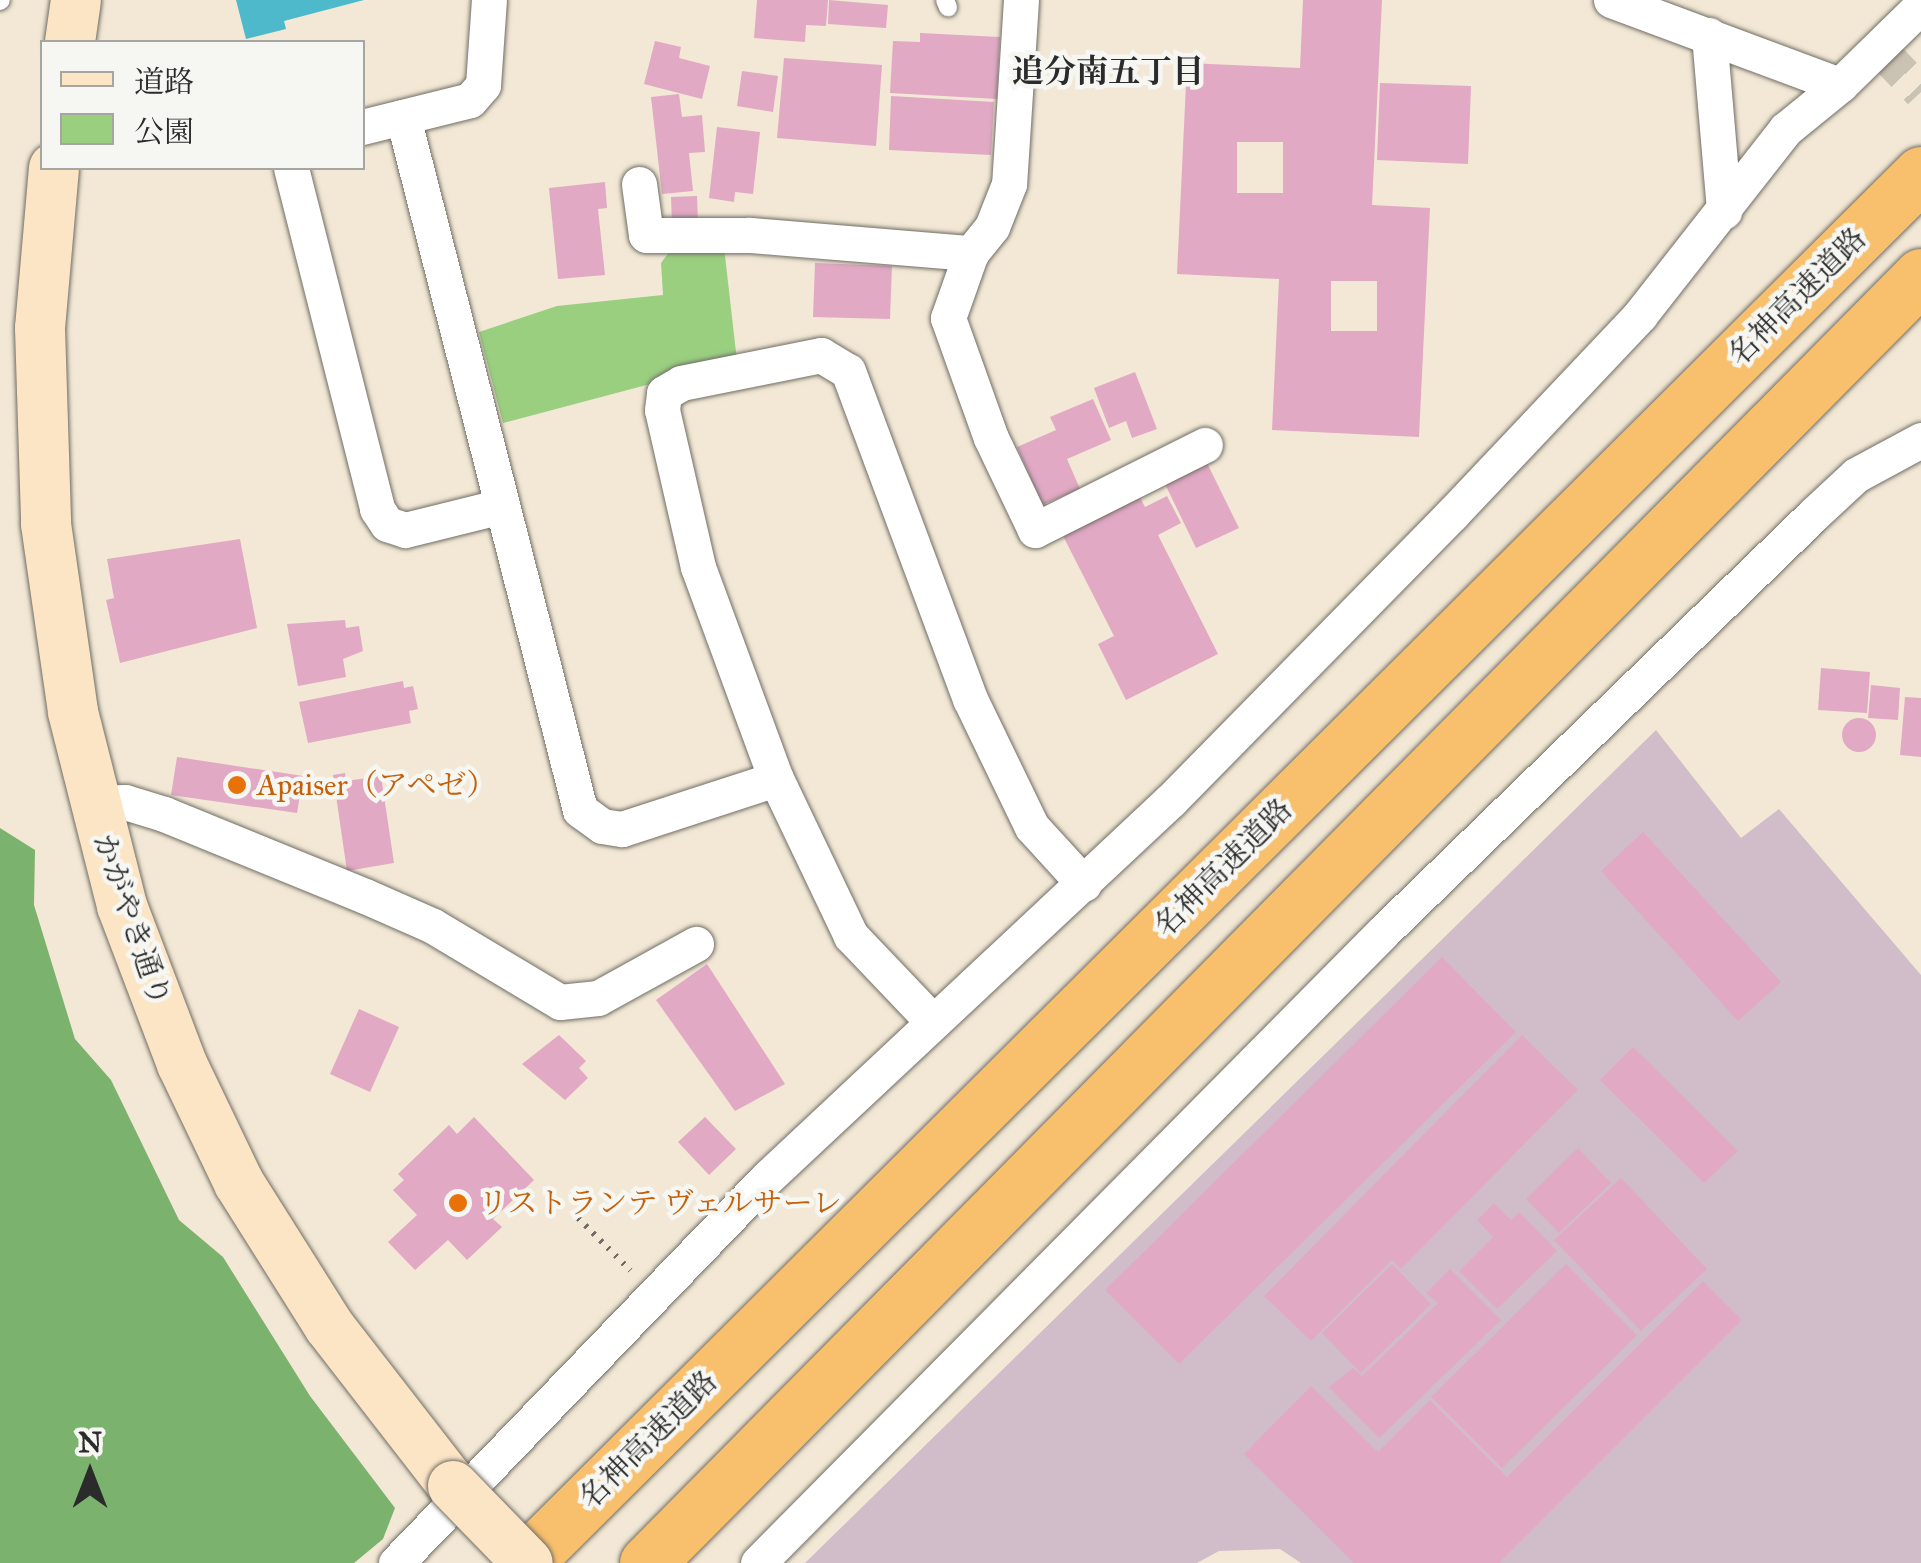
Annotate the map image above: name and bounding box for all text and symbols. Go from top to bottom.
legend [40,40,365,170]
district label: 追分南五丁目 [1012,53,1204,91]
text: 道路 [134,64,194,100]
text: 公園 [134,114,194,150]
street label: 名神高速道路 [1721,221,1873,373]
place label: Apaiser（アペゼ） [257,767,498,803]
marker: Apaiser（アペゼ） [226,774,248,796]
street label: 名神高速道路 [1147,792,1299,944]
street label: かがやき通り [86,829,178,1011]
place label: リストランテ ヴェルサーレ [478,1185,844,1221]
marker: リストランテ ヴェルサーレ [447,1192,469,1214]
street label: 名神高速道路 [572,1364,724,1516]
north arrow [40,1423,140,1523]
text: N [78,1425,102,1460]

